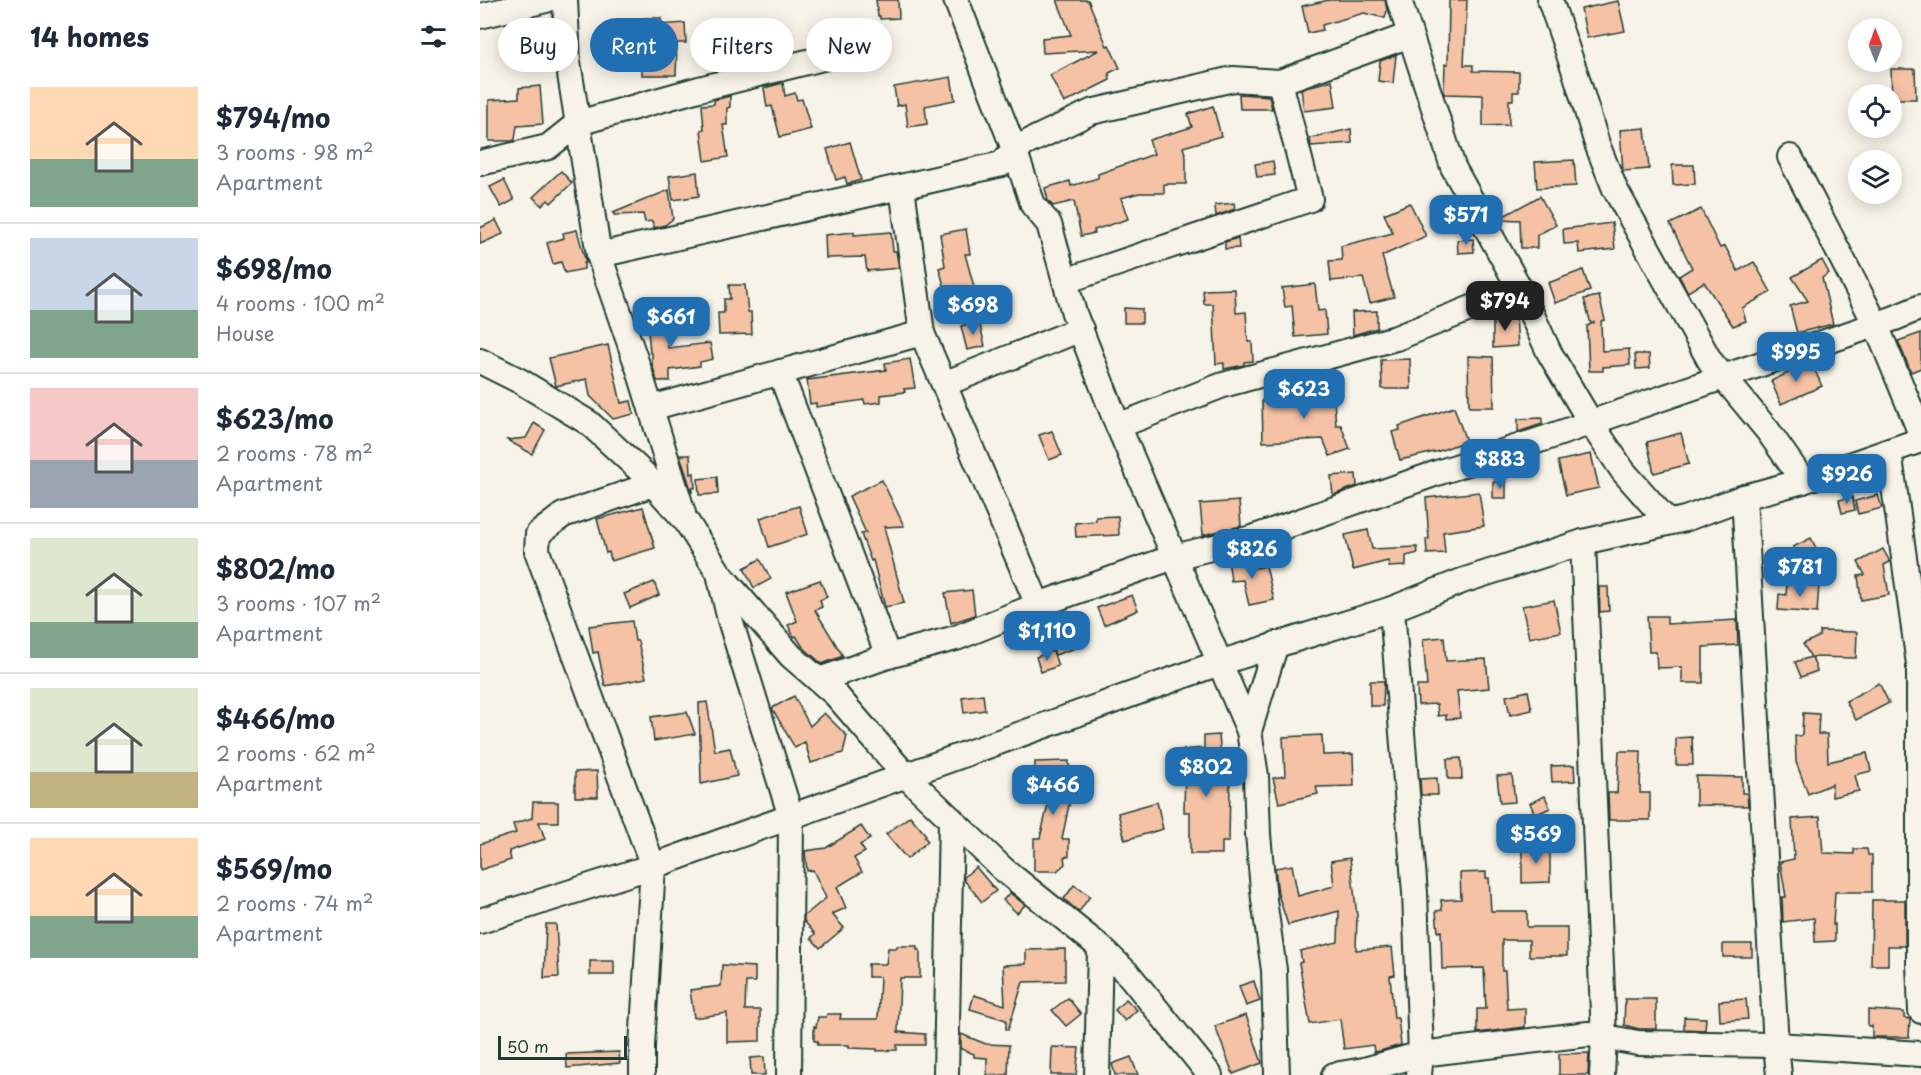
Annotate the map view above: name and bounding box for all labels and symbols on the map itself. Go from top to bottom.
north arrow [1848,18,1902,72]
pin: $571 [1430,195,1502,246]
pin: $794 [1469,281,1541,332]
pin: $698 [937,285,1009,336]
pin: $661 [635,297,707,348]
pin: $995 [1760,332,1832,383]
pin: $623 [1268,369,1340,420]
pin: $883 [1464,439,1536,490]
pin: $926 [1811,454,1883,505]
pin: $826 [1216,529,1288,580]
pin: $781 [1764,547,1836,598]
pin: $1,110 [998,611,1096,662]
pin: $802 [1170,747,1242,798]
pin: $466 [1017,765,1089,816]
pin: $569 [1500,814,1572,865]
scale bar [498,1033,627,1060]

